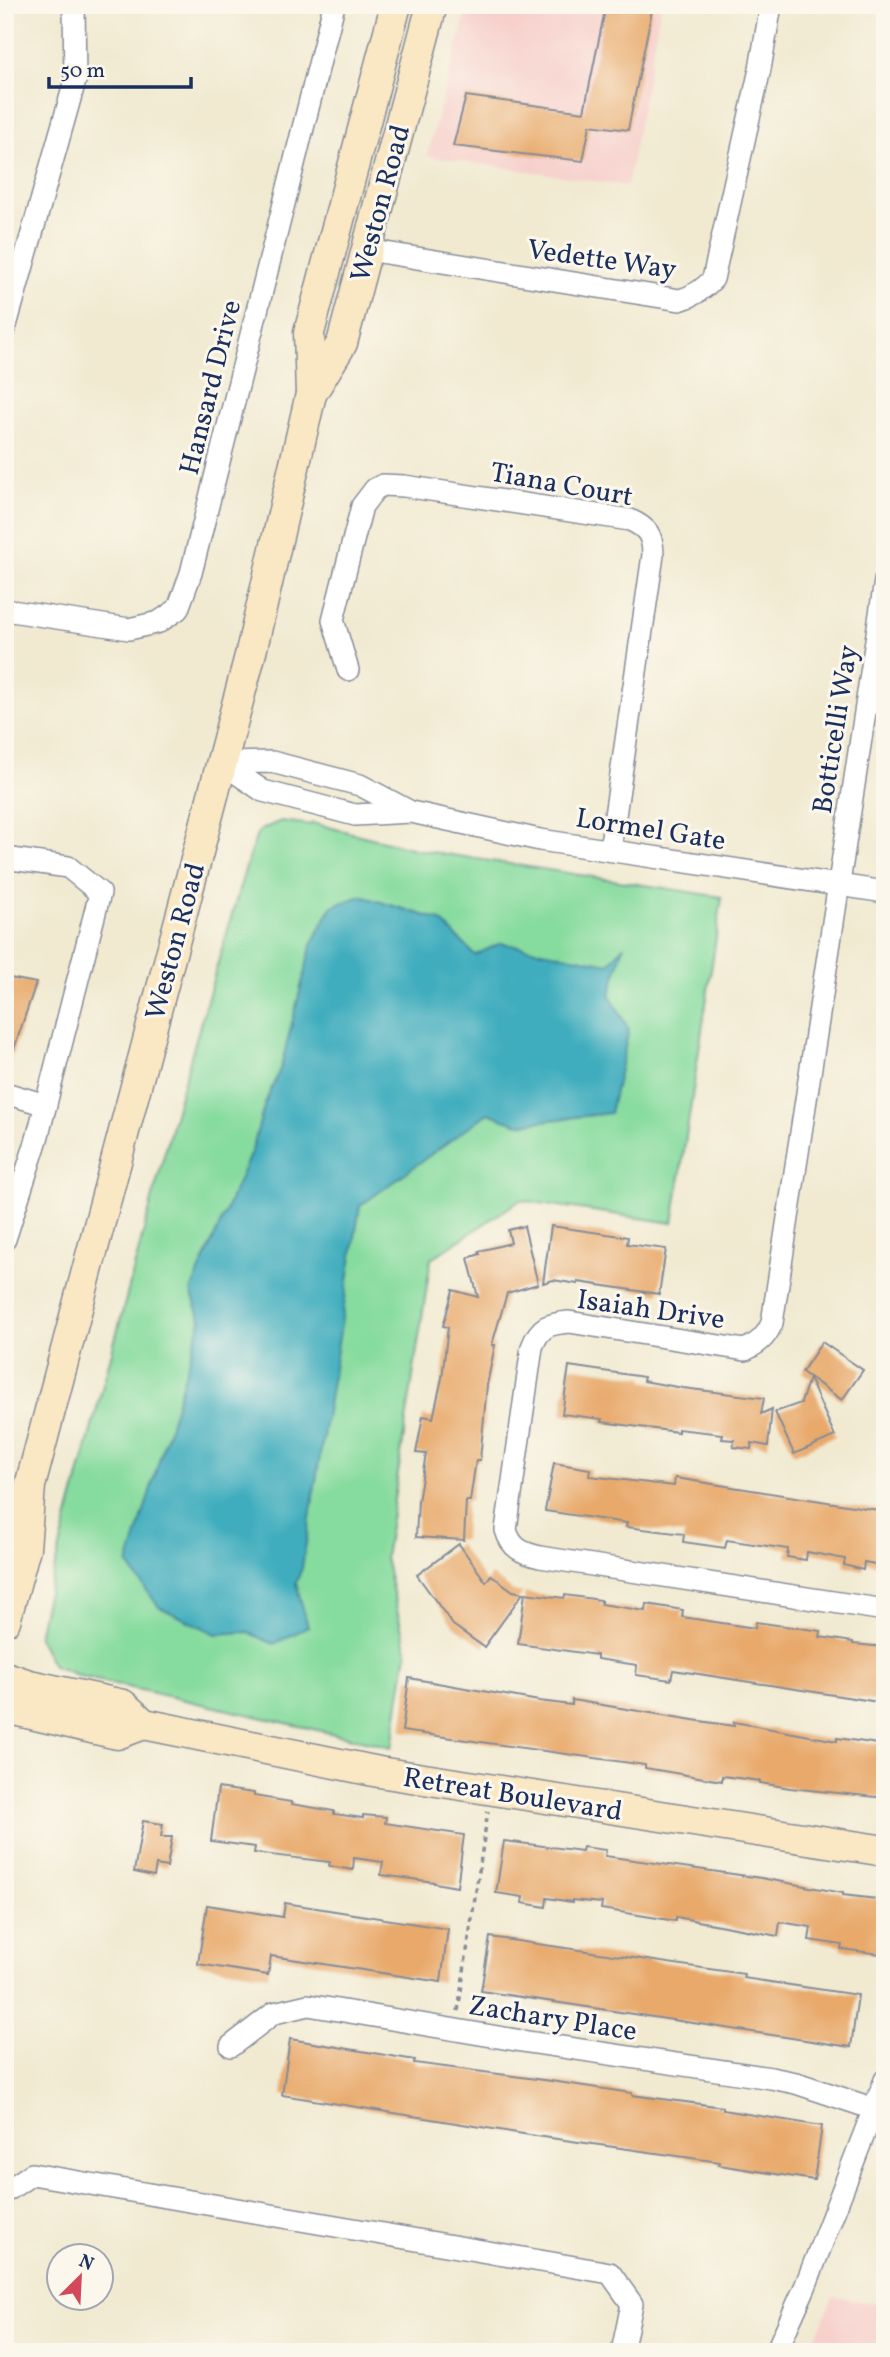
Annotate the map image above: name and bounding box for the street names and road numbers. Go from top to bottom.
street label: Weston Road [342,121,421,286]
street label: Vedette Way [524,231,679,290]
street label: Hansard Drive [171,296,252,479]
street label: Tiana Court [487,454,636,517]
street label: Botticelli Way [804,642,869,817]
street label: Lormel Gate [573,799,728,862]
street label: Weston Road [137,859,216,1024]
street label: Isaiah Drive [574,1281,727,1340]
street label: Retreat Boulevard [400,1759,625,1832]
street label: Zachary Place [466,1987,640,2052]

